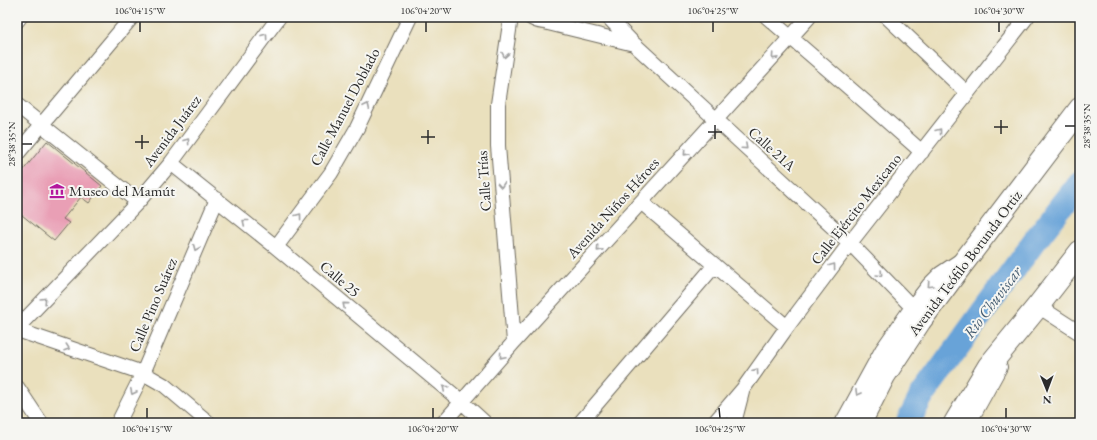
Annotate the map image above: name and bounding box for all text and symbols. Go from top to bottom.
text: 106°04'15"W [115,4,166,17]
text: 106°04'20"W [401,4,452,17]
text: 106°04'25"W [688,4,739,17]
text: 106°04'30"W [974,4,1025,17]
one-way arrow [260,34,267,41]
street label: Calle Manuel Doblado [305,44,384,169]
one-way arrow [501,52,510,59]
one-way arrow [772,52,779,59]
street label: Avenida Juárez [138,91,205,171]
one-way arrow [362,102,370,110]
text: 28°38'35"N [1080,103,1093,148]
text: 28°38'35"N [5,121,18,166]
street label: Calle 21A [745,122,801,175]
one-way arrow [934,128,941,135]
one-way arrow [182,138,190,145]
one-way arrow [740,142,747,149]
one-way arrow [684,148,691,156]
street label: Calle Ejército Mexicano [806,149,905,268]
street label: Calle Trías [472,150,495,212]
street label: Avenida Niños Héroes [562,153,663,263]
place label: Museo del Mamút [69,181,175,200]
museum icon: Museo del Mamút [48,182,66,200]
one-way arrow [497,182,506,188]
street label: Avenida Teófilo Borunda Ortiz [903,186,1026,340]
one-way arrow [294,213,301,220]
one-way arrow [242,219,250,226]
one-way arrow [193,244,201,251]
one-way arrow [596,244,604,252]
street label: Calle Pino Suárez [124,255,181,355]
street label: Calle 25 [316,256,364,301]
water label: Rio Chuviscar [958,261,1027,343]
one-way arrow [828,264,835,271]
one-way arrow [875,269,883,277]
one-way arrow [927,280,934,288]
one-way arrow [39,297,47,305]
one-way arrow [342,302,350,309]
one-way arrow [64,343,71,351]
one-way arrow [500,351,507,358]
one-way arrow [751,368,759,375]
north arrow [1027,370,1067,410]
one-way arrow [442,386,449,393]
one-way arrow [130,388,138,396]
one-way arrow [856,389,863,396]
text: N [1043,393,1052,407]
text: 106°04'15"W [122,422,173,435]
text: 106°04'20"W [408,422,459,435]
text: 106°04'25"W [695,422,746,435]
text: 106°04'30"W [981,422,1032,435]

